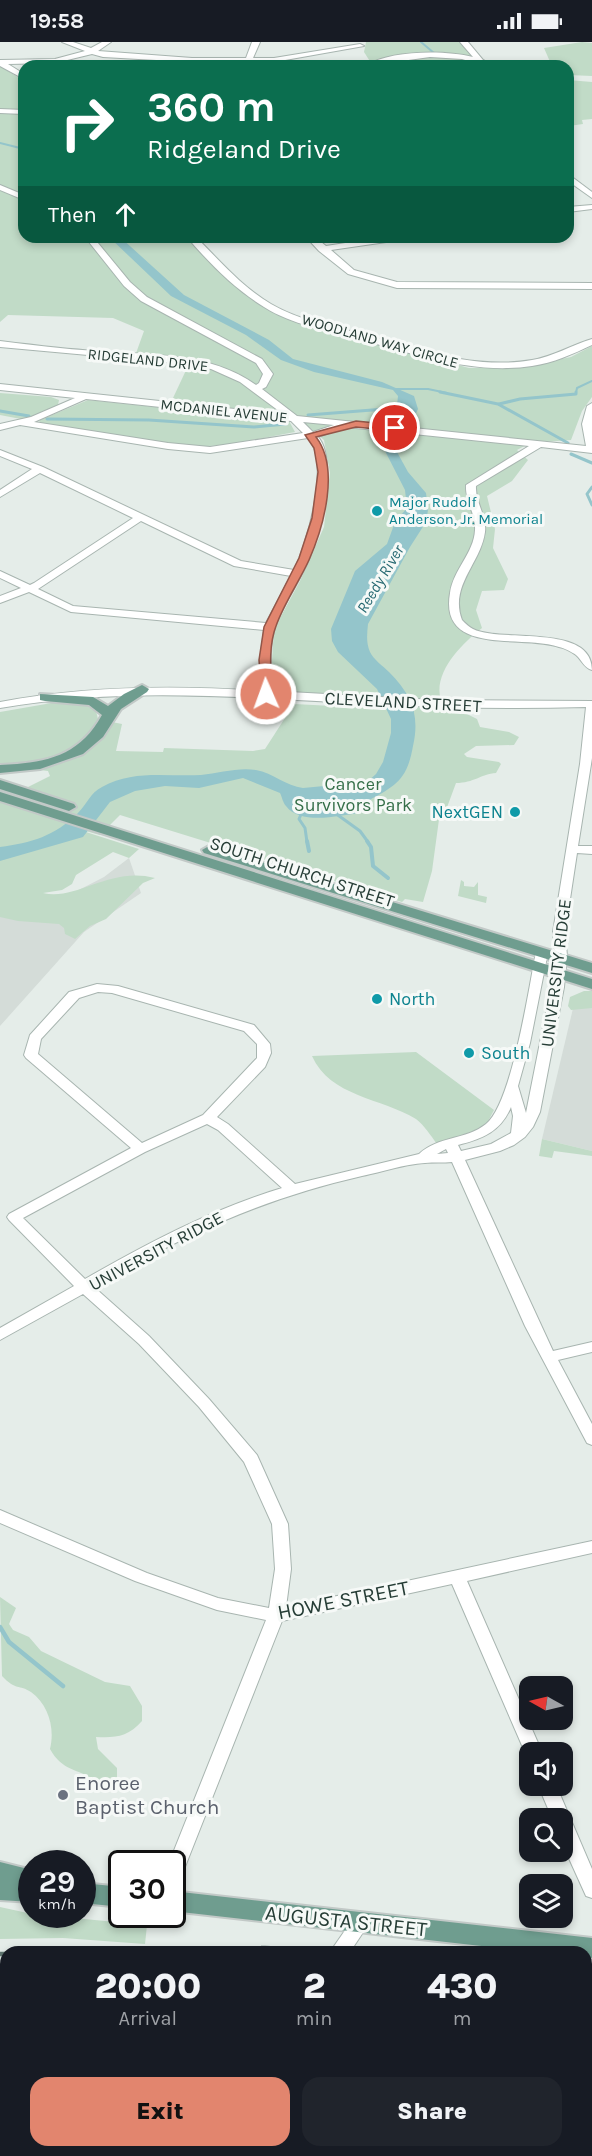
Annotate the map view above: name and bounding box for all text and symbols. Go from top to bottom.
text: 19:58 [30,8,84,34]
text: 360 m [147,82,276,132]
icon: right [48,84,126,162]
text: Ridgeland Drive [147,133,341,165]
icon: ahead [109,198,142,231]
text: Then [48,202,97,228]
street label: WOODLAND WAY CIRCLE [300,310,460,372]
street label: RIDGELAND DRIVE [87,345,209,375]
street label: MCDANIEL AVENUE [160,395,288,427]
pin [369,402,420,453]
icon: arrive [378,411,411,444]
place label: Major Rudolf Anderson, Jr. Memorial [389,493,543,528]
marker: Major Rudolf Anderson, Jr. Memorial [370,504,384,518]
water label: Reedy River [352,541,408,616]
position arrow [234,662,298,726]
street label: CLEVELAND STREET [324,687,482,717]
park label: Cancer Survivors Park [294,773,412,816]
place label: NextGEN [431,801,503,823]
marker: NextGEN [508,805,522,819]
street label: SOUTH CHURCH STREET [207,832,397,912]
street label: UNIVERSITY RIDGE [536,898,576,1048]
place label: North [389,988,435,1010]
marker: North [370,992,384,1006]
place label: South [481,1042,530,1064]
marker: South [462,1046,476,1060]
street label: UNIVERSITY RIDGE [85,1206,227,1296]
street label: HOWE STREET [275,1575,411,1625]
north arrow [519,1676,573,1730]
map controls [519,1676,573,1928]
button: sound [519,1742,573,1796]
place label: Enoree Baptist Church [75,1771,219,1819]
marker: Enoree Baptist Church [56,1788,70,1802]
button: search [519,1808,573,1862]
speed limit sign: 30 [108,1850,186,1928]
text: 29 [39,1864,75,1900]
button: layers [519,1874,573,1928]
text: km/h [38,1895,76,1913]
street label: AUGUSTA STREET [264,1901,429,1941]
text: 20:00 [94,1965,201,2007]
text: 2 [303,1965,325,2007]
text: 430 [427,1965,498,2007]
text: Arrival [119,2007,177,2030]
text: min [296,2007,332,2030]
text: m [453,2007,472,2030]
button: Exit [30,2077,290,2146]
button: Share [302,2077,562,2146]

